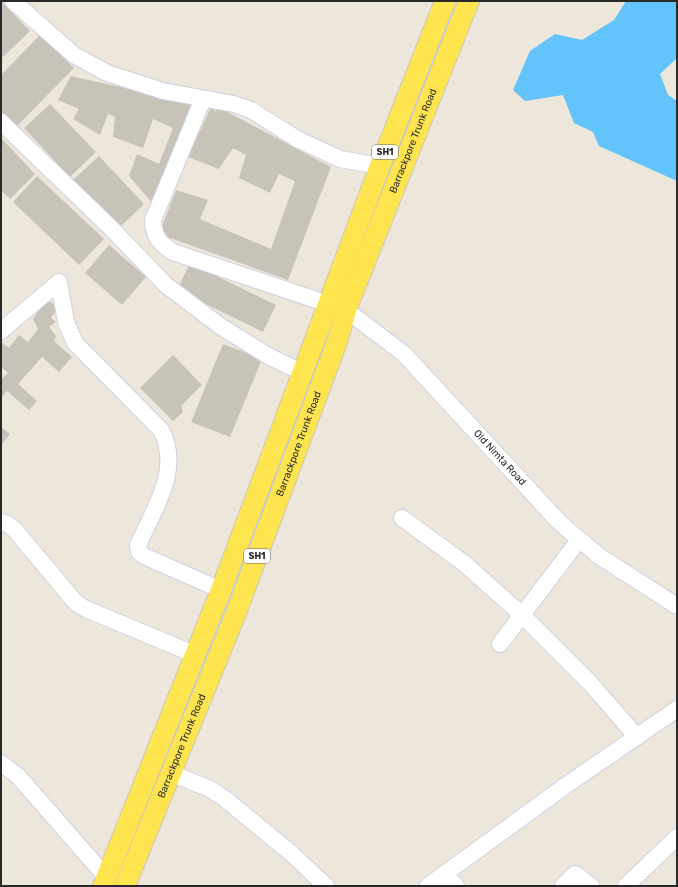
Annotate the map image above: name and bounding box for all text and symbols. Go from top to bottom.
street label: Barrackpore Trunk Road [387,87,439,195]
road number: SH1 [372,145,398,159]
street label: Barrackpore Trunk Road [274,390,324,498]
street label: Old Nimta Road [471,427,528,488]
road number: SH1 [244,549,270,563]
street label: Barrackpore Trunk Road [155,692,208,800]

